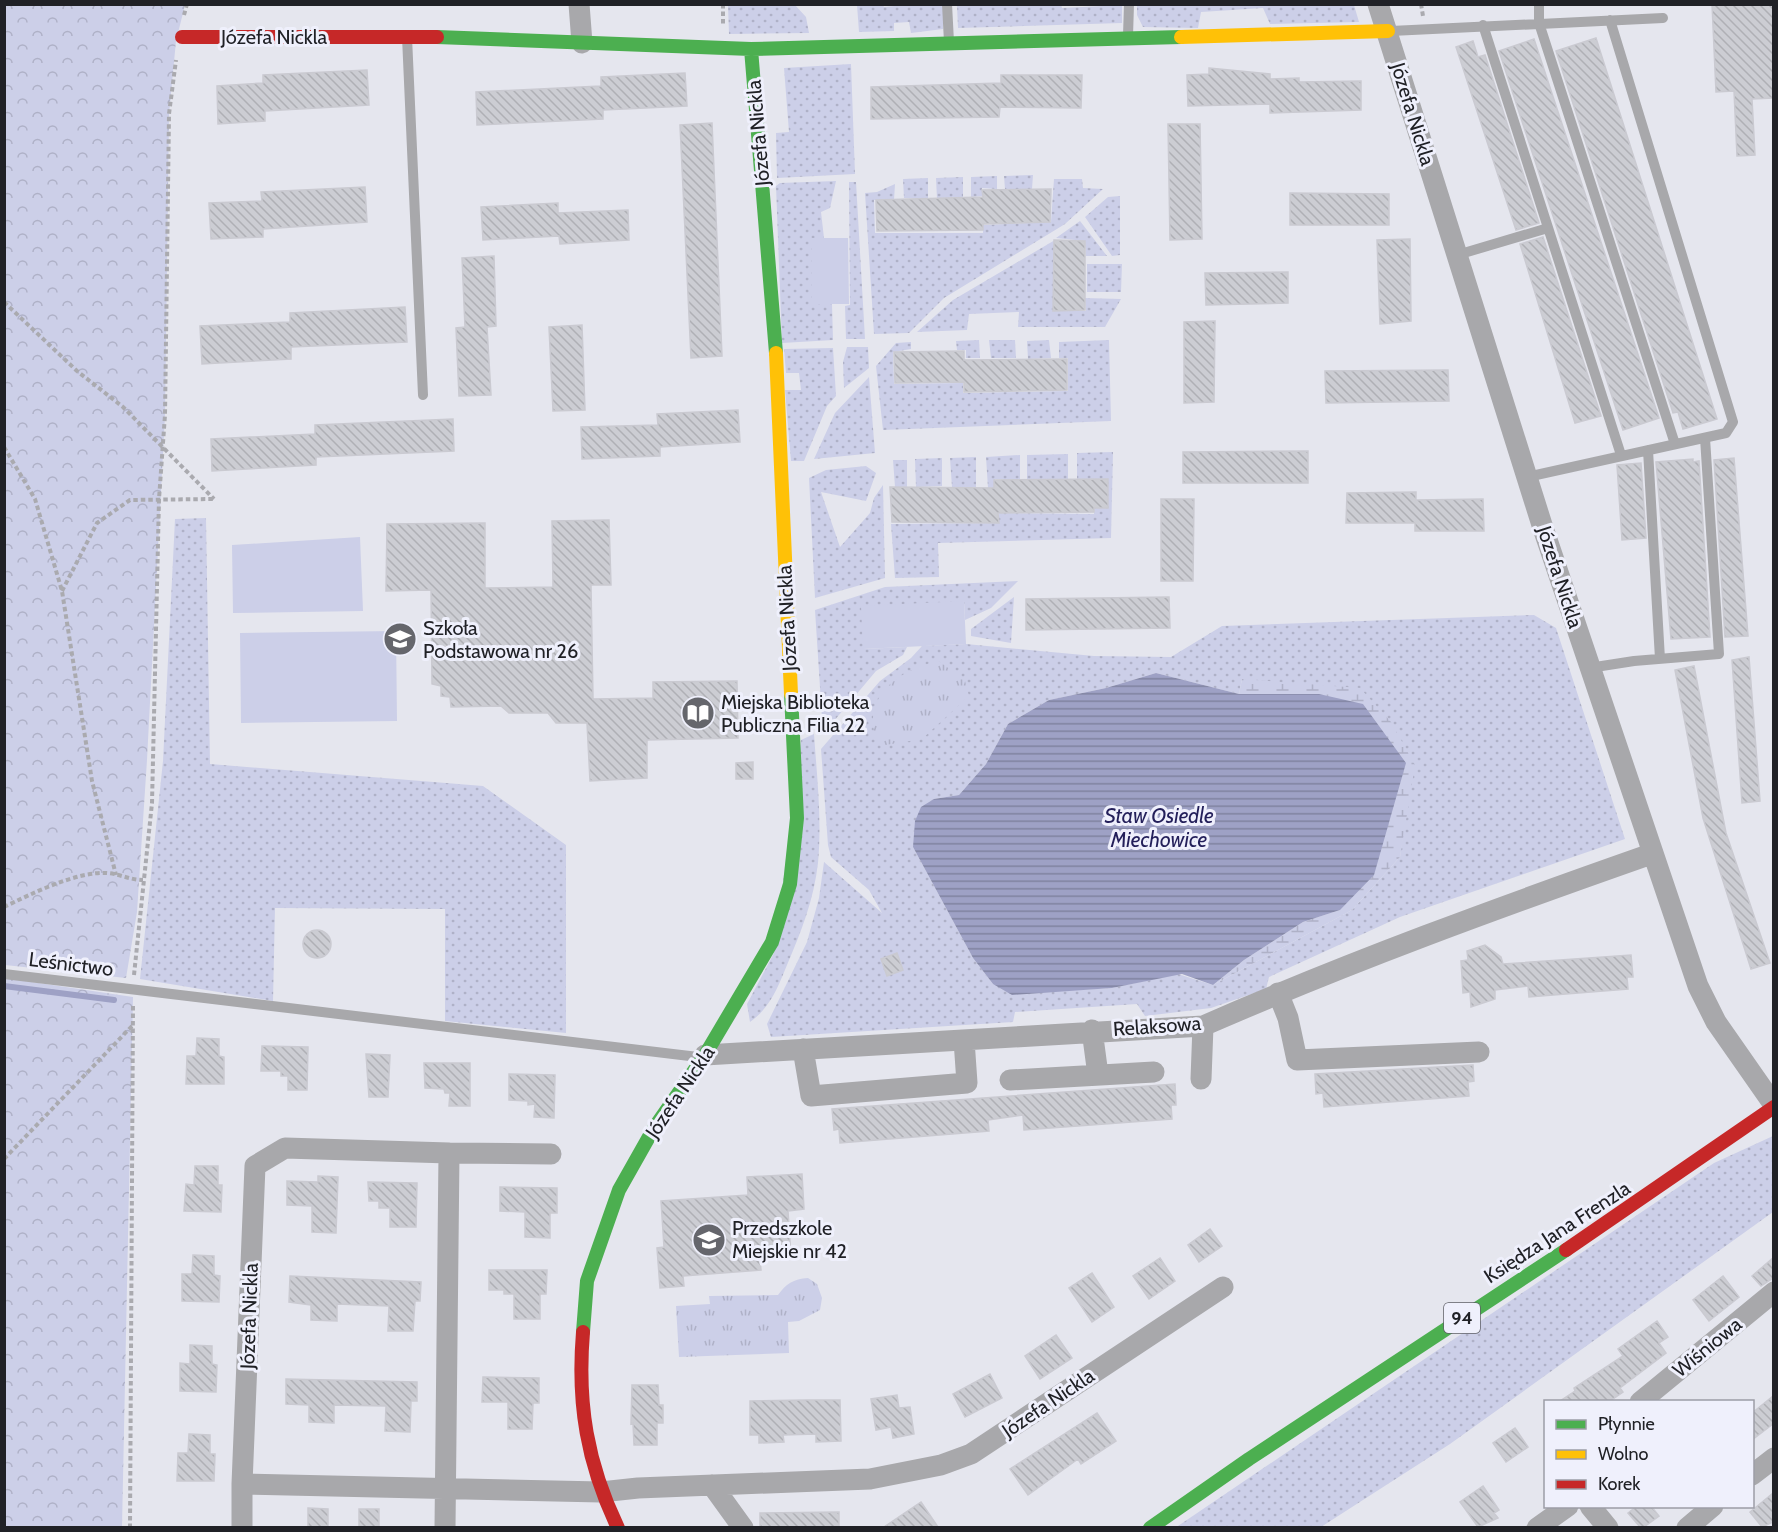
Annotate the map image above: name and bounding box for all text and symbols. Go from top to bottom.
street label: Józefa Nickla [220,25,327,49]
street label: Józefa Nickla [1386,59,1440,169]
street label: Józefa Nickla [741,79,775,188]
street label: Józefa Nickla [1532,522,1588,632]
street label: Józefa Nickla [772,564,802,673]
place label: Szkoła Podstawowa nr 26 [423,616,578,663]
school or university icon: Szkoła Podstawowa nr 26 [382,621,418,657]
place label: Miejska Biblioteka Publiczna Filia 22 [721,690,870,737]
library icon: Miejska Biblioteka Publiczna Filia 22 [680,695,716,731]
water label: Staw Osiedle Miechowice [1104,803,1214,852]
street label: Leśnictwo [27,947,115,981]
street label: Relaksowa [1112,1011,1202,1041]
street label: Józefa Nickla [640,1041,720,1144]
street label: Księdza Jana Frenzla [1479,1176,1635,1288]
place label: Przedszkole Miejskie nr 42 [732,1216,847,1263]
school or university icon: Przedszkole Miejskie nr 42 [691,1222,727,1258]
street label: Józefa Nickla [235,1262,263,1370]
road number: 94 [1444,1303,1480,1333]
street label: Wiśniowa [1668,1312,1747,1382]
street label: Józefa Nickla [996,1363,1099,1443]
legend [1544,1400,1754,1508]
text: Płynnie [1598,1413,1655,1435]
text: Wolno [1598,1443,1649,1465]
text: Korek [1598,1473,1641,1495]

